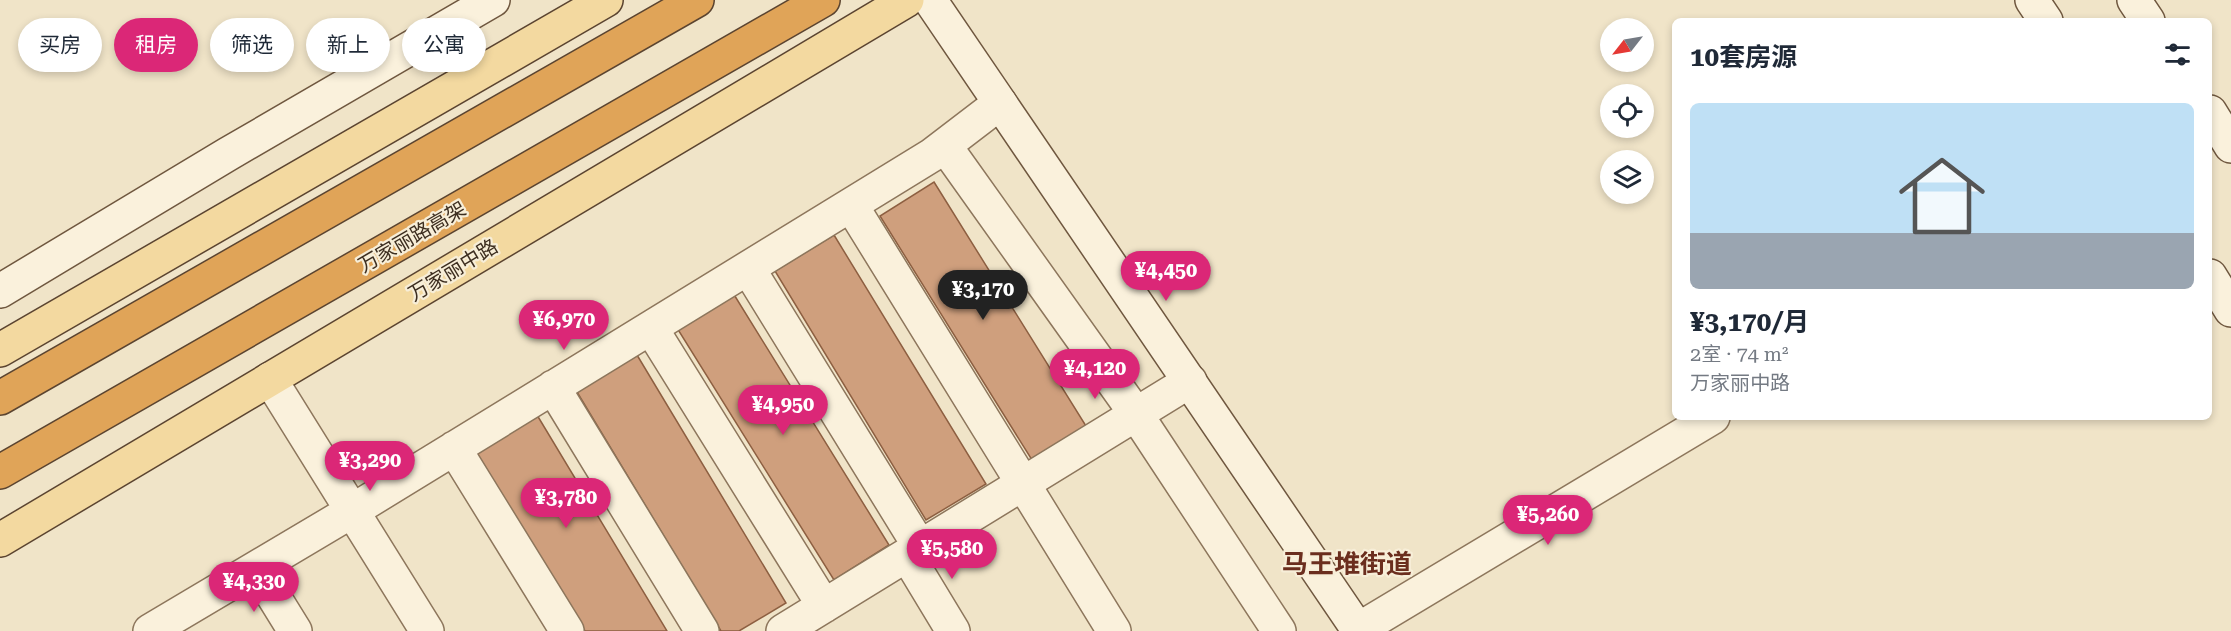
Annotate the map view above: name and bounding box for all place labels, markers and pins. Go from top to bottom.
pin: ¥4,450 [1117,251,1215,302]
pin: ¥3,170 [934,270,1032,321]
pin: ¥6,970 [515,300,613,351]
pin: ¥4,120 [1046,349,1144,400]
pin: ¥4,950 [734,385,832,436]
pin: ¥3,290 [321,441,419,492]
pin: ¥3,780 [517,478,615,529]
pin: ¥5,260 [1499,495,1597,546]
pin: ¥5,580 [903,529,1001,580]
pin: ¥4,330 [205,562,303,613]

